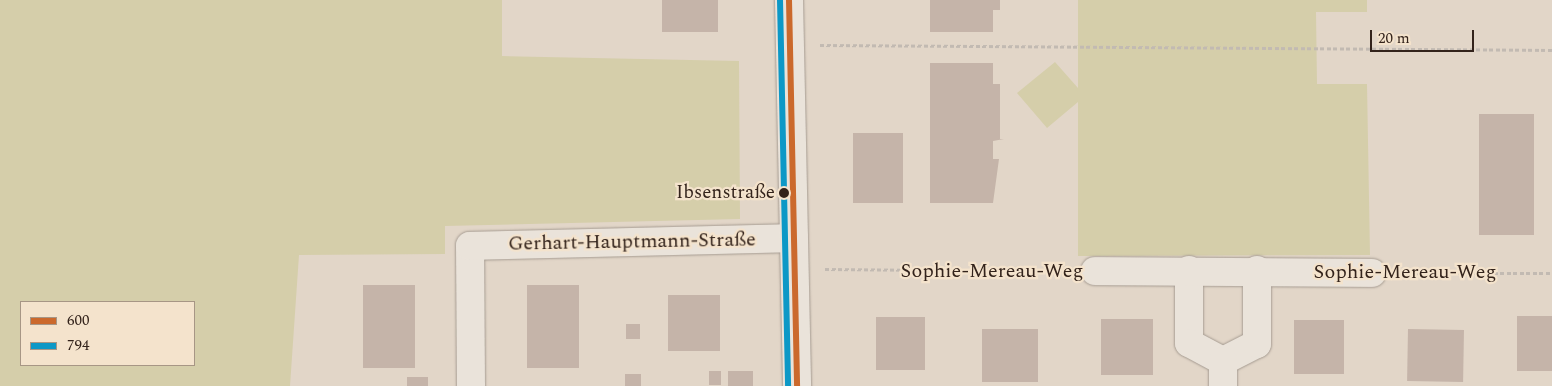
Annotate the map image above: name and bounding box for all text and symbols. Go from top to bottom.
scale bar [1372,20,1476,52]
text: 20 m [1378,27,1410,50]
place label: Ibsenstraße [676,182,775,204]
marker: Ibsenstraße [779,188,789,198]
street label: Gerhart-Hauptmann-Straße [508,228,756,256]
street label: Sophie-Mereau-Weg [901,259,1083,283]
street label: Sophie-Mereau-Weg [1314,260,1496,284]
legend [20,301,195,366]
text: 600 [67,309,90,332]
text: 794 [67,334,90,357]

